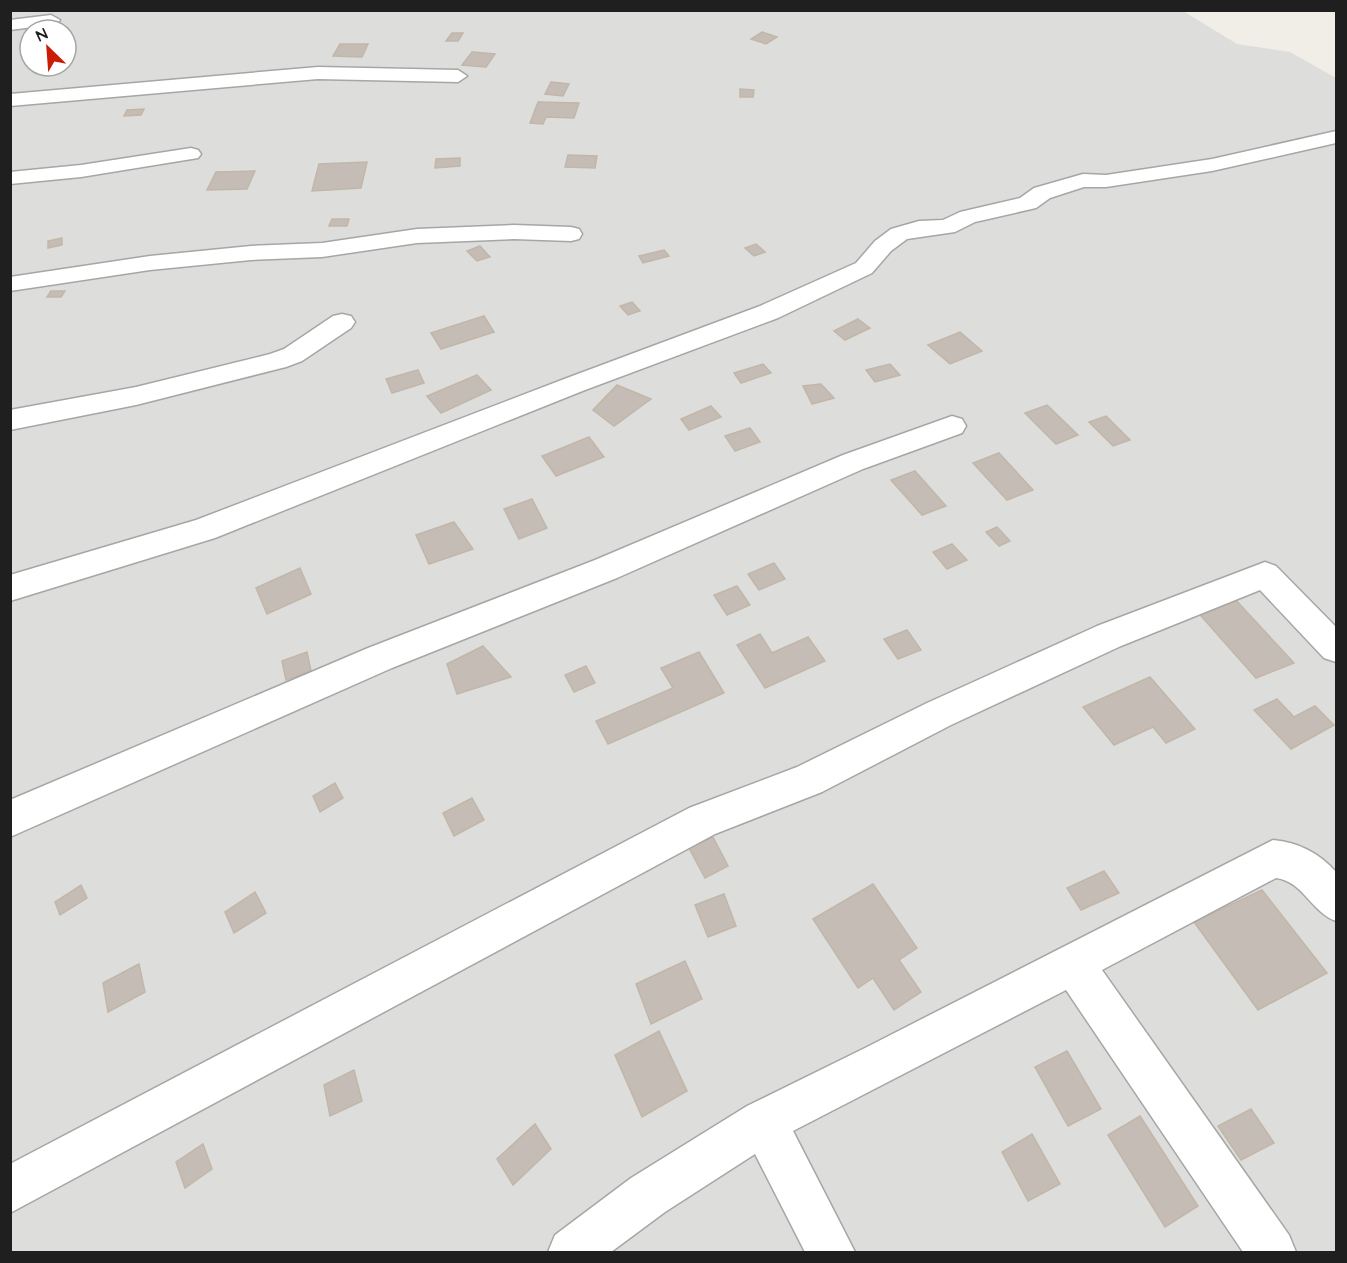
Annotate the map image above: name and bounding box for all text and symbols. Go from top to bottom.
north arrow [18,18,78,78]
text: N [32,23,51,46]

